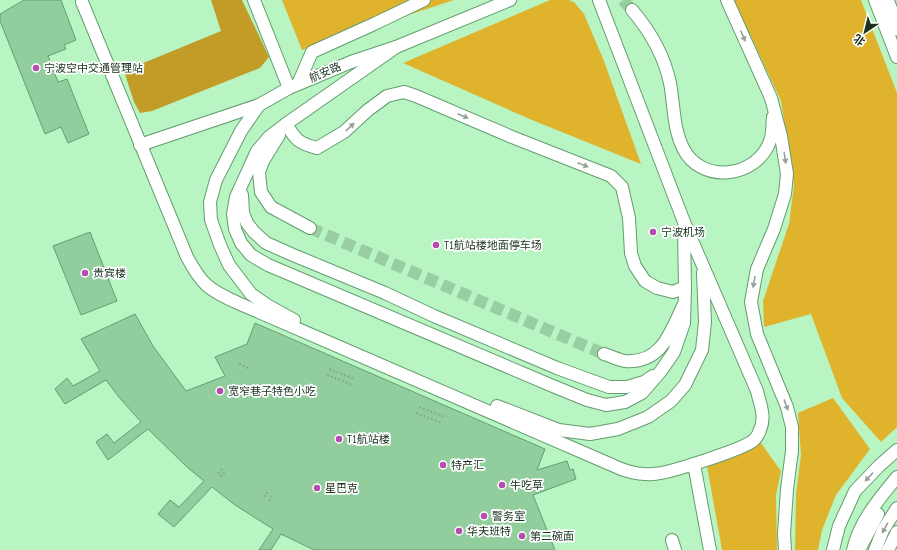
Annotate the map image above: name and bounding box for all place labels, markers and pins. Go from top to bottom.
place label: 宁波空中交通管理站 [44,61,143,75]
marker: 宁波空中交通管理站 [31,63,41,73]
place label: 宁波机场 [661,225,705,239]
marker: 宁波机场 [648,227,658,237]
place label: T1航站楼地面停车场 [444,238,542,252]
marker: T1航站楼地面停车场 [431,240,441,250]
place label: 贵宾楼 [93,266,126,280]
marker: 贵宾楼 [80,268,90,278]
place label: 宽窄巷子特色小吃 [228,384,316,398]
marker: 宽窄巷子特色小吃 [215,386,225,396]
place label: T1航站楼 [347,432,390,446]
marker: T1航站楼 [334,434,344,444]
place label: 特产汇 [451,458,484,472]
marker: 特产汇 [438,460,448,470]
place label: 牛吃草 [510,478,543,492]
marker: 牛吃草 [497,480,507,490]
place label: 星巴克 [325,481,358,495]
marker: 星巴克 [312,483,322,493]
place label: 警务室 [492,509,525,523]
marker: 警务室 [479,511,489,521]
place label: 华夫班特 [467,524,511,538]
marker: 华夫班特 [454,526,464,536]
place label: 第二碗面 [530,529,574,543]
marker: 第二碗面 [517,531,527,541]

